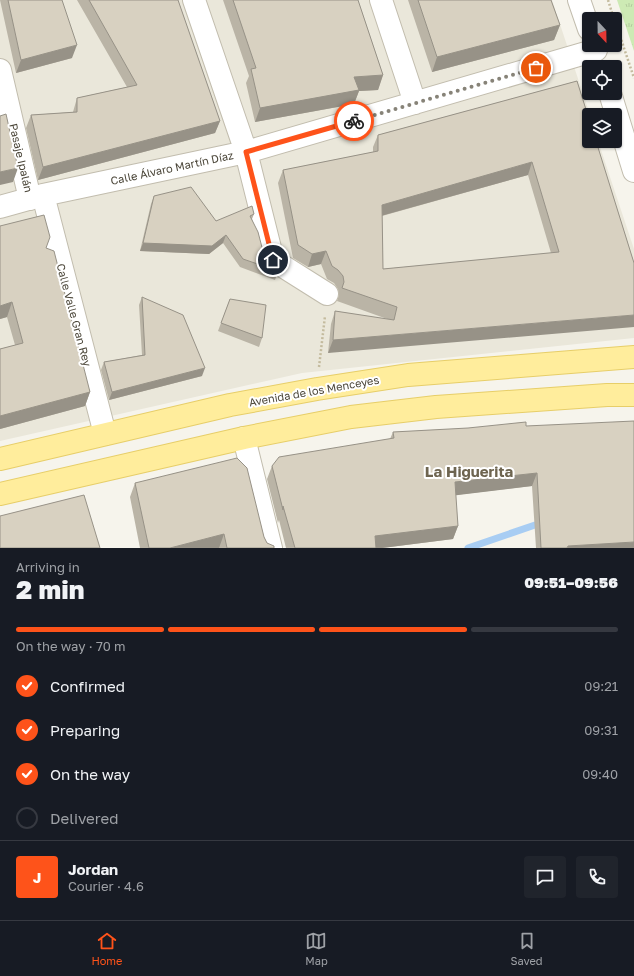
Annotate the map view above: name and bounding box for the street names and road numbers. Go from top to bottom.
street label: Pasaje Ipalán [7,122,36,194]
street label: Calle Álvaro Martín Díaz [109,148,235,187]
street label: Calle Valle Gran Rey [54,262,94,368]
street label: Avenida de los Menceyes [248,373,380,408]

